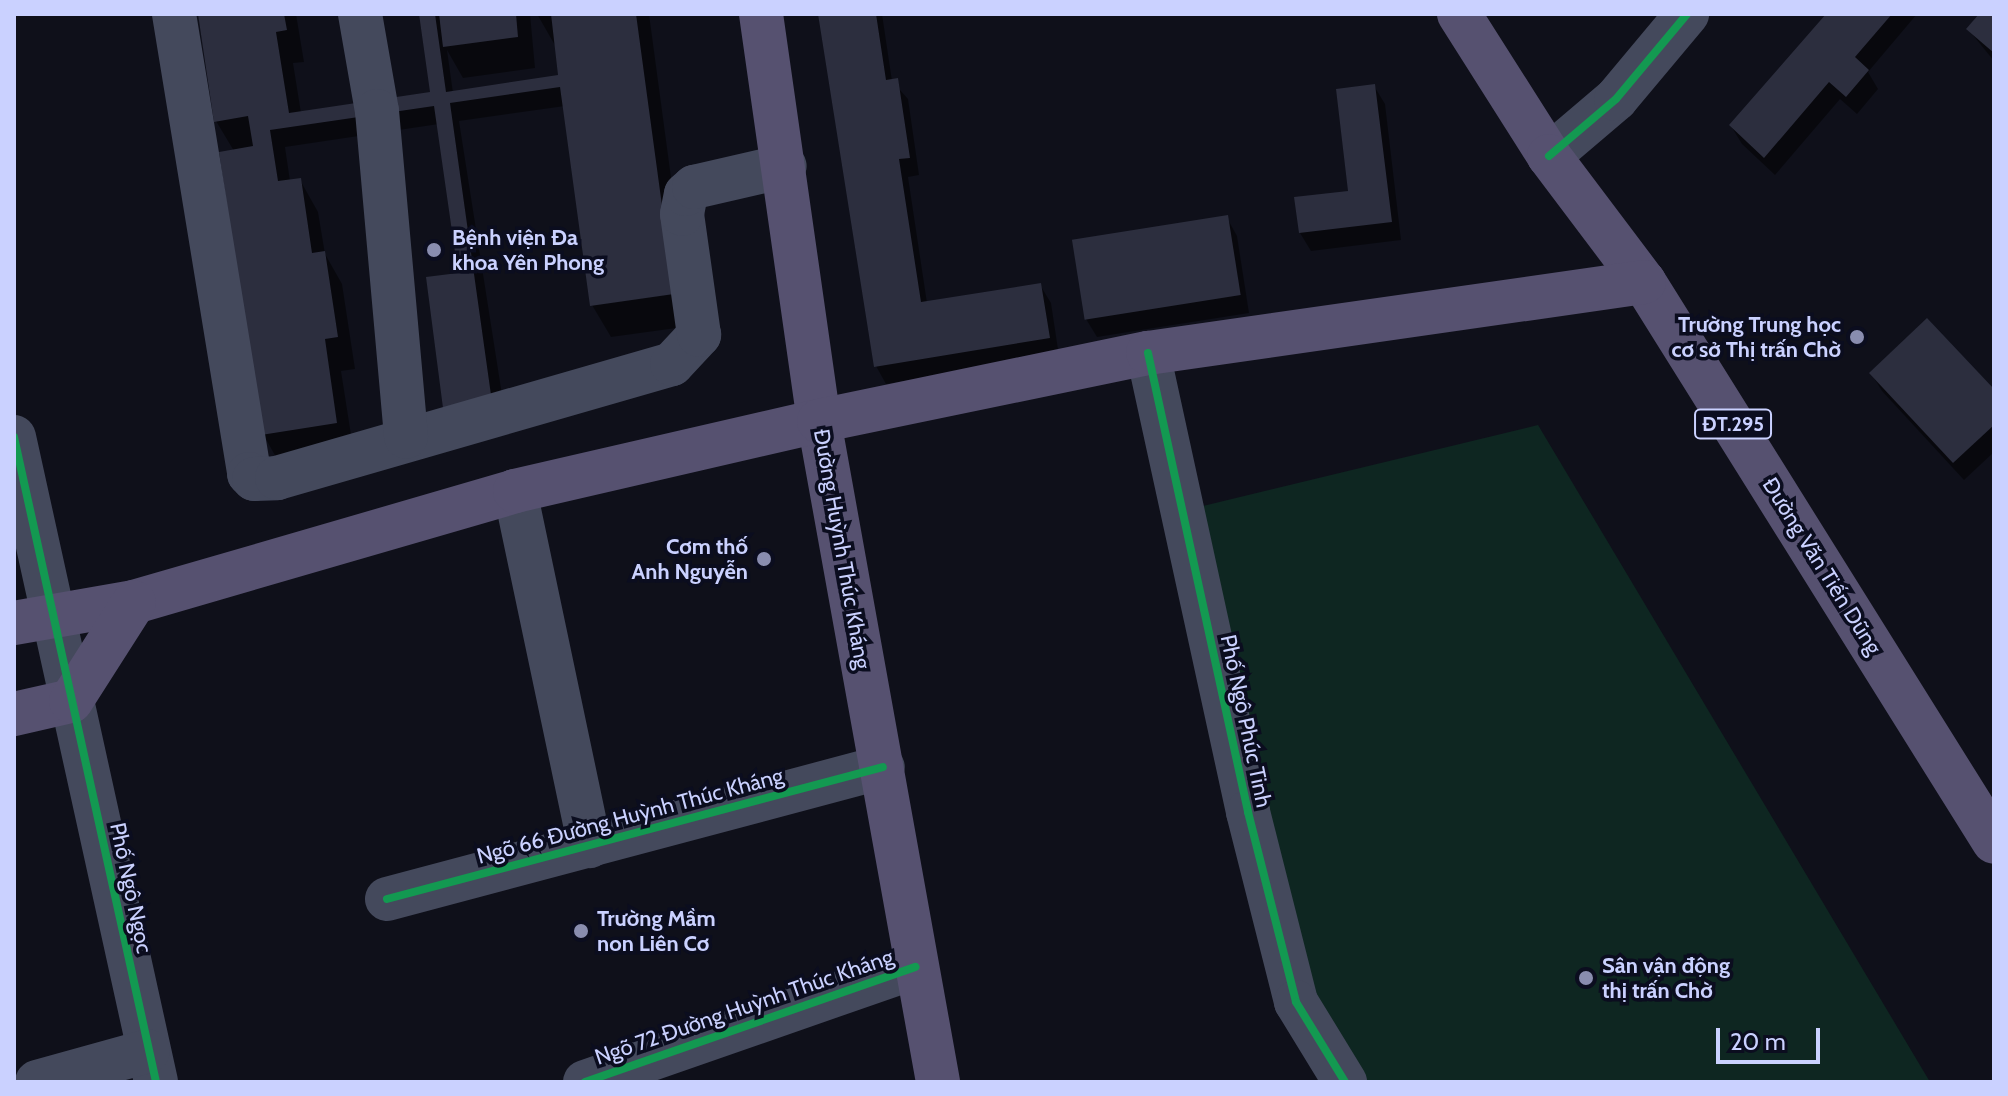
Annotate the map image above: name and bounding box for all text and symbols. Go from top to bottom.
place label: Bệnh viện Đa khoa Yên Phong [452,224,604,276]
marker: Bệnh viện Đa khoa Yên Phong [423,239,445,261]
place label: Trường Trung học cơ sở Thị trấn Chờ [1672,311,1841,362]
marker: Trường Trung học cơ sở Thị trấn Chờ [1848,328,1866,346]
road number: ĐT.295 [1693,408,1773,440]
street label: Đường Huỳnh Thúc Kháng [808,427,876,671]
street label: Đường Văn Tiến Dũng [1757,473,1887,659]
place label: Cơm thố Anh Nguyễn [632,533,748,584]
marker: Cơm thố Anh Nguyễn [755,550,773,568]
street label: Phố Ngô Phúc Tinh [1215,632,1277,810]
street label: Ngõ 66 Đường Huỳnh Thúc Kháng [474,762,786,870]
street label: Phố Ngô Ngọc [104,820,158,956]
place label: Trường Mầm non Liên Cơ [597,905,716,956]
marker: Trường Mầm non Liên Cơ [572,922,590,940]
street label: Ngõ 72 Đường Huỳnh Thúc Kháng [591,943,897,1071]
place label: Sân vận động thị trấn Chờ [1602,952,1730,1004]
marker: Sân vận động thị trấn Chờ [1577,969,1595,987]
scale bar [1720,1012,1824,1062]
text: 20 m [1730,1027,1786,1056]

